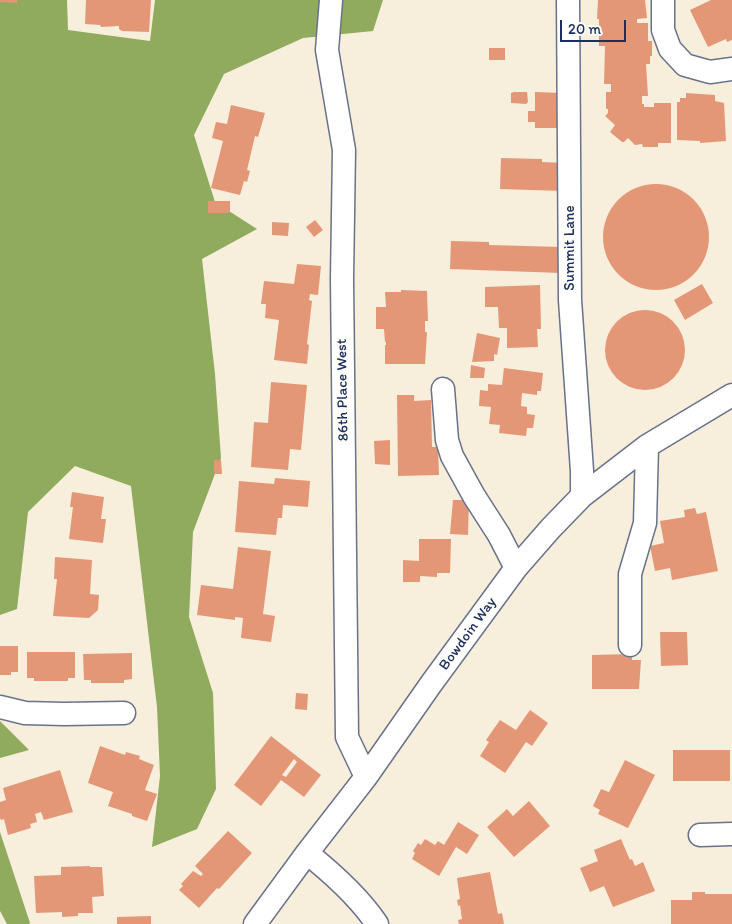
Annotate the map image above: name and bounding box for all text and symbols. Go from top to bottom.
scale bar [562,10,628,42]
text: 20 m [568,20,601,38]
street label: Summit Lane [561,205,579,291]
street label: 86th Place West [333,339,353,441]
street label: Bowdoin Way [435,594,501,674]

